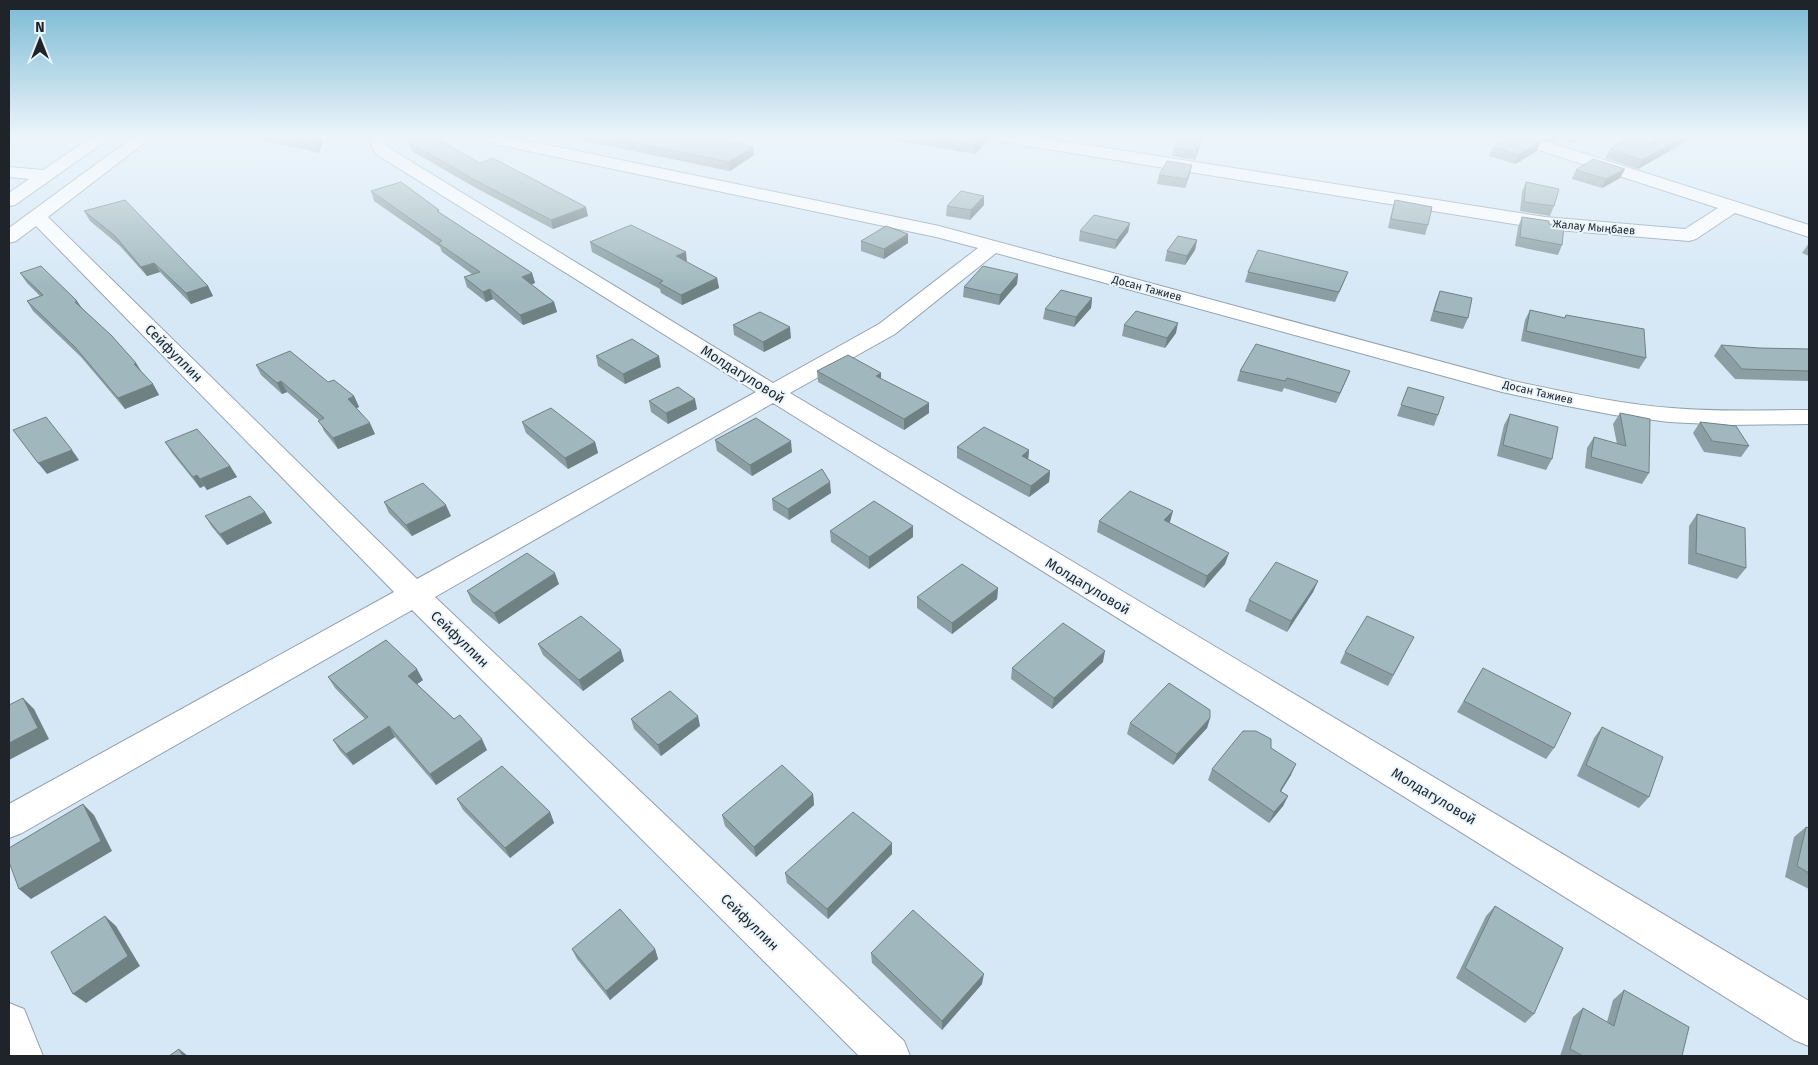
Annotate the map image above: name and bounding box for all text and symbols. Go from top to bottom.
north arrow [15,15,65,65]
text: N [35,19,45,36]
street label: Жалау Мыңбаев [1552,217,1636,238]
street label: Досан Тажиев [1110,273,1183,304]
street label: Сейфуллин [141,321,206,386]
street label: Молдагуловой [698,342,788,407]
street label: Досан Тажиев [1501,378,1574,407]
street label: Молдагуловой [1042,554,1133,618]
street label: Сейфуллин [427,607,492,671]
street label: Молдагуловой [1388,764,1479,828]
street label: Сейфуллин [717,890,782,954]

